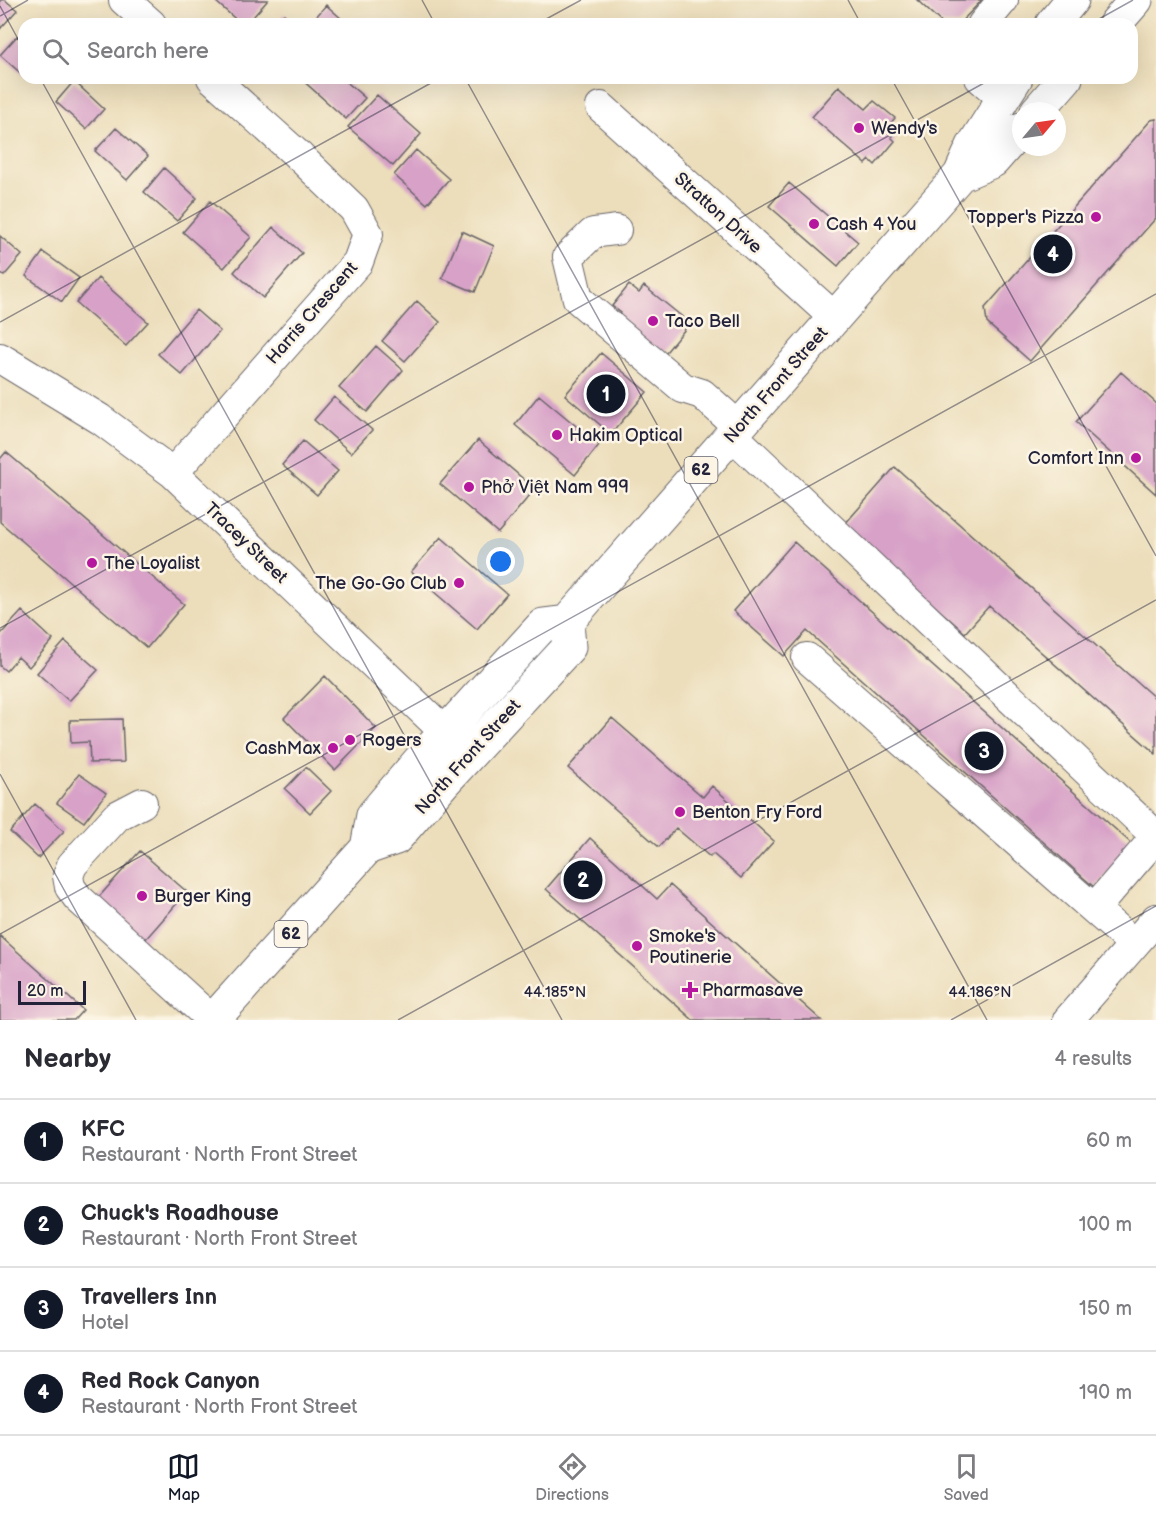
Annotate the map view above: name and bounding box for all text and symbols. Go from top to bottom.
search box [18,18,1138,84]
icon: search [39,35,72,68]
text: Search here [87,38,209,65]
north arrow [1012,102,1066,156]
place label: Wendy's [871,118,937,139]
marker: Wendy's [852,121,866,135]
street label: Stratton Drive [670,168,766,258]
place label: Topper's Pizza [967,207,1084,228]
marker: Topper's Pizza [1089,210,1103,224]
place label: Cash 4 You [826,214,916,235]
marker: Cash 4 You [807,217,821,231]
pin: 4 [1034,232,1072,276]
street label: Harris Crescent [262,257,362,368]
place label: Taco Bell [665,311,740,332]
marker: Taco Bell [646,314,660,328]
street label: North Front Street [720,322,833,448]
pin: 1 [586,372,626,416]
place label: Hakim Optical [569,425,683,446]
marker: Hakim Optical [550,428,564,442]
place label: Comfort Inn [1028,448,1124,469]
marker: Comfort Inn [1129,451,1143,465]
road number: 62 [684,457,718,483]
place label: Phở Việt Nam 999 [481,477,629,498]
marker: Phở Việt Nam 999 [462,480,476,494]
street label: Tracey Street [200,498,292,588]
your location [486,547,515,576]
place label: The Loyalist [104,553,201,574]
marker: The Loyalist [85,556,99,570]
place label: The Go-Go Club [315,573,447,594]
marker: The Go-Go Club [452,576,466,590]
street label: North Front Street [411,695,525,819]
pin: 3 [964,728,1004,774]
place label: Rogers [362,730,422,751]
marker: Rogers [343,733,357,747]
place label: CashMax [245,738,322,759]
marker: CashMax [326,741,340,755]
place label: Benton Fry Ford [692,802,822,823]
marker: Benton Fry Ford [673,805,687,819]
pin: 2 [564,858,602,902]
place label: Burger King [154,886,251,907]
marker: Burger King [135,889,149,903]
road number: 62 [274,921,308,947]
place label: Smoke's Poutinerie [649,926,732,968]
marker: Smoke's Poutinerie [630,939,644,953]
scale bar [18,978,86,1006]
place label: Pharmasave [702,980,804,1001]
text: 20 m [27,982,63,1001]
text: 44.185°N [524,983,586,1002]
marker: Pharmasave [683,983,697,997]
text: 44.186°N [949,983,1011,1002]
text: Nearby [24,1044,111,1075]
text: 4 results [1054,1047,1132,1071]
text: KFC [81,1116,125,1143]
text: 1 [39,1129,48,1153]
text: 60 m [1086,1129,1132,1153]
text: Restaurant · North Front Street [81,1143,357,1167]
text: Chuck's Roadhouse [81,1200,279,1227]
text: 2 [38,1213,49,1237]
text: 100 m [1079,1213,1132,1237]
text: Restaurant · North Front Street [81,1227,357,1251]
text: Travellers Inn [81,1284,217,1311]
text: 3 [38,1297,49,1321]
text: 150 m [1079,1297,1132,1321]
text: Hotel [81,1311,129,1335]
text: Red Rock Canyon [81,1368,260,1395]
text: 4 [38,1381,49,1405]
text: 190 m [1079,1381,1132,1405]
text: Restaurant · North Front Street [81,1395,357,1419]
tab: Map [167,1450,200,1505]
tab: Directions [535,1450,609,1505]
tab: Saved [944,1450,989,1505]

